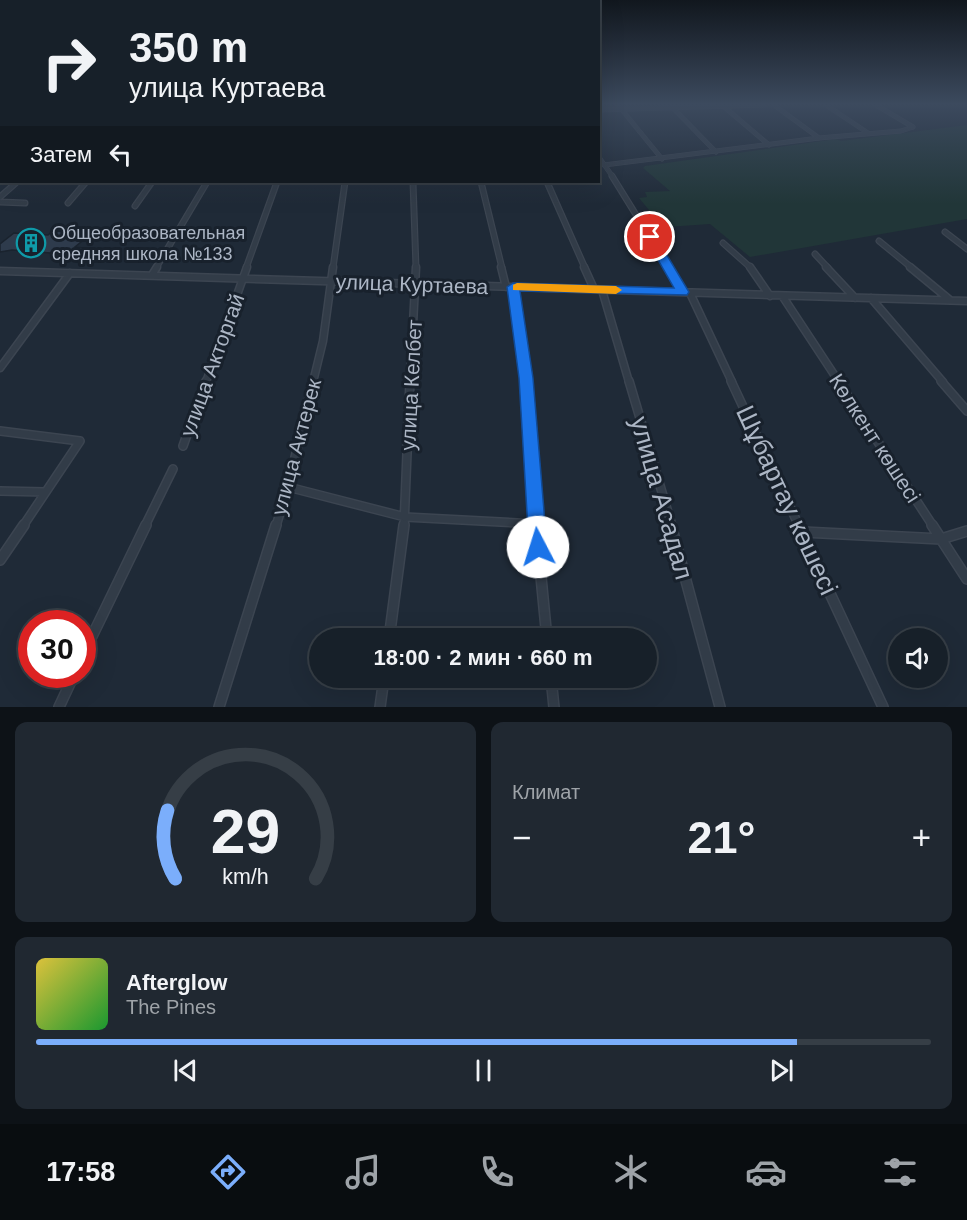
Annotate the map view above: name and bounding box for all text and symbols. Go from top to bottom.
icon: right [30,24,108,102]
text: 350 m [129,24,248,71]
text: улица Куртаева [129,73,325,103]
icon: left [104,138,137,171]
text: Затем [30,142,92,167]
pin [624,211,675,262]
icon: arrive [633,220,666,253]
place label: Общеобразовательная средняя школа №133 [52,223,245,264]
building icon: Общеобразовательная средняя школа №133 [15,227,47,259]
street label: улица Куртаева [335,270,489,298]
street label: улица Акторгай [175,290,249,440]
street label: улица Келбет [396,318,426,451]
street label: Көлкент көшесі [825,369,925,507]
street label: улица Актерек [267,375,326,518]
street label: Шұбартау көшесі [730,401,844,599]
street label: улица Асадал [624,413,700,583]
position arrow [506,515,570,579]
speed limit sign: 30 [18,610,96,688]
map controls [888,628,948,688]
button: sound [888,628,948,688]
text: 18:00 · 2 мин · 660 m [373,645,593,670]
text: Климат [512,781,580,803]
text: 29 [211,797,280,866]
text: 21° [687,812,756,863]
text: − [512,819,531,856]
text: + [912,819,931,856]
text: km/h [222,865,269,889]
text: Afterglow [126,970,227,995]
text: The Pines [126,996,216,1018]
icon: previous [169,1054,202,1087]
icon: pause [467,1054,500,1087]
icon: next [765,1054,798,1087]
icon: directions [207,1151,249,1193]
icon: music [342,1151,384,1193]
icon: phone [476,1151,518,1193]
icon: climate [610,1151,652,1193]
icon: car [745,1151,787,1193]
icon: filters [879,1151,921,1193]
text: 17:58 [46,1157,115,1187]

